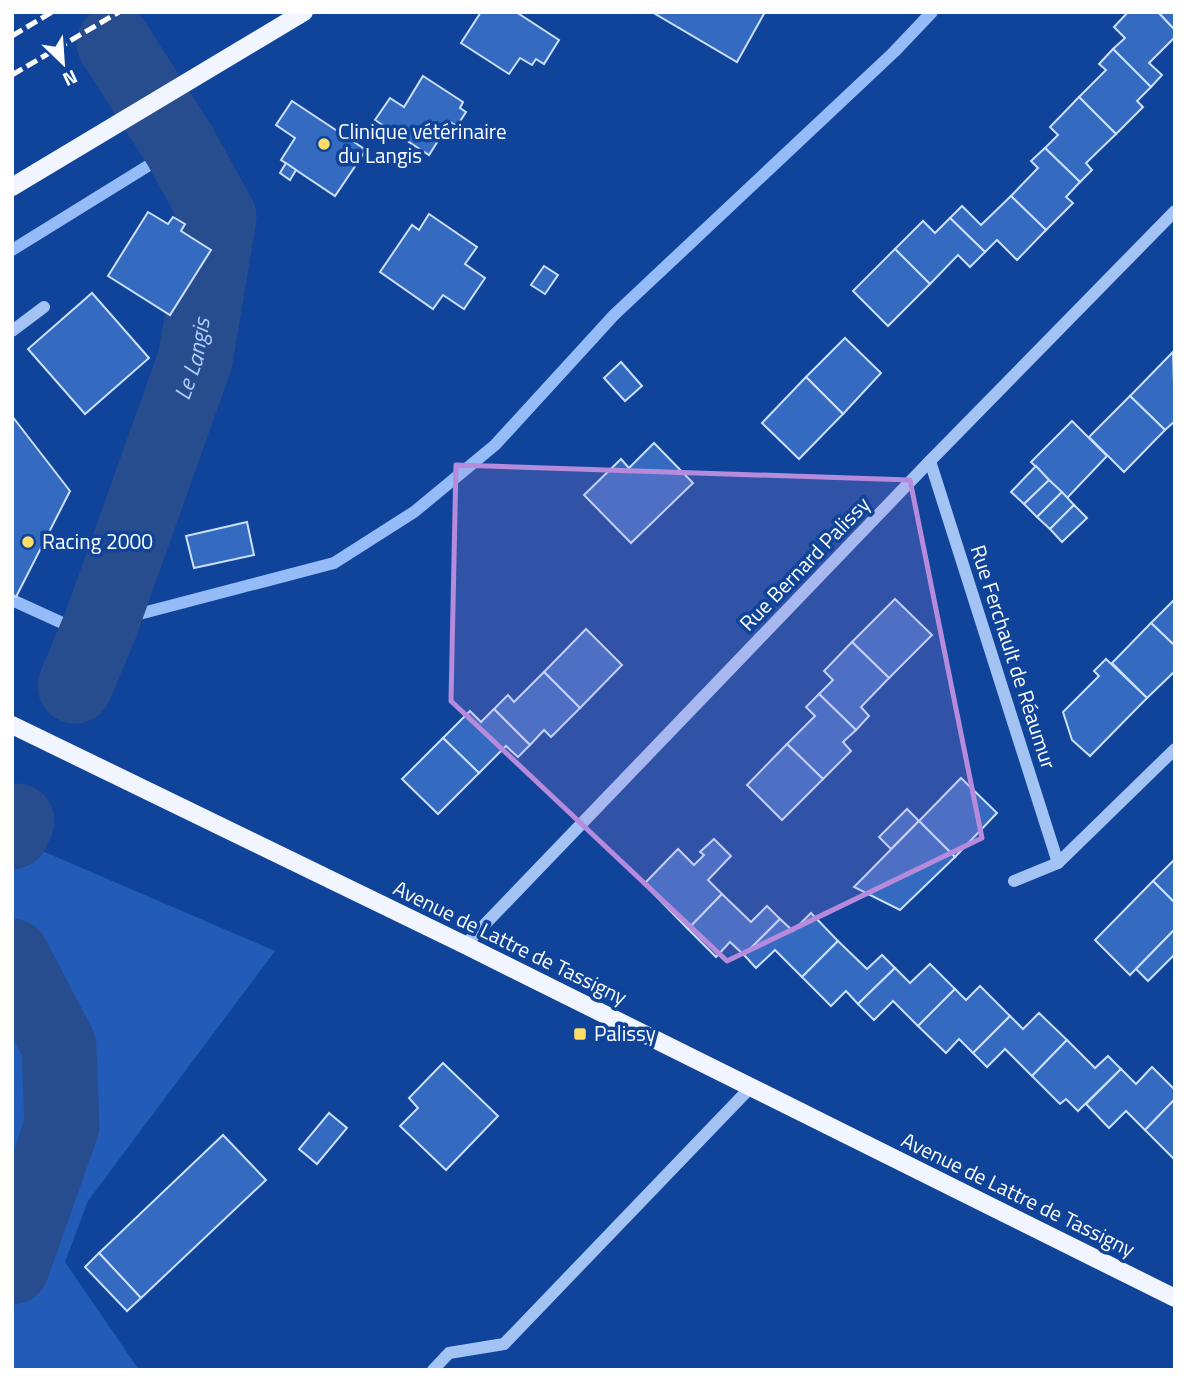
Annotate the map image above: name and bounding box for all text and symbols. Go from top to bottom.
north arrow [28,28,98,98]
text: N [58,63,82,95]
place label: Clinique vétérinaire du Langis [338,115,507,171]
marker: Clinique vétérinaire du Langis [316,136,332,152]
water label: Le Langis [164,313,219,405]
street label: Rue Bernard Palissy [732,489,877,638]
place label: Racing 2000 [42,525,153,557]
marker: Racing 2000 [20,534,36,550]
street label: Rue Ferchault de Réaumur [963,541,1065,773]
street label: Avenue de Lattre de Tassigny [388,871,633,1013]
place label: Palissy [594,1017,656,1049]
marker: Palissy [572,1026,588,1042]
street label: Avenue de Lattre de Tassigny [896,1123,1141,1265]

